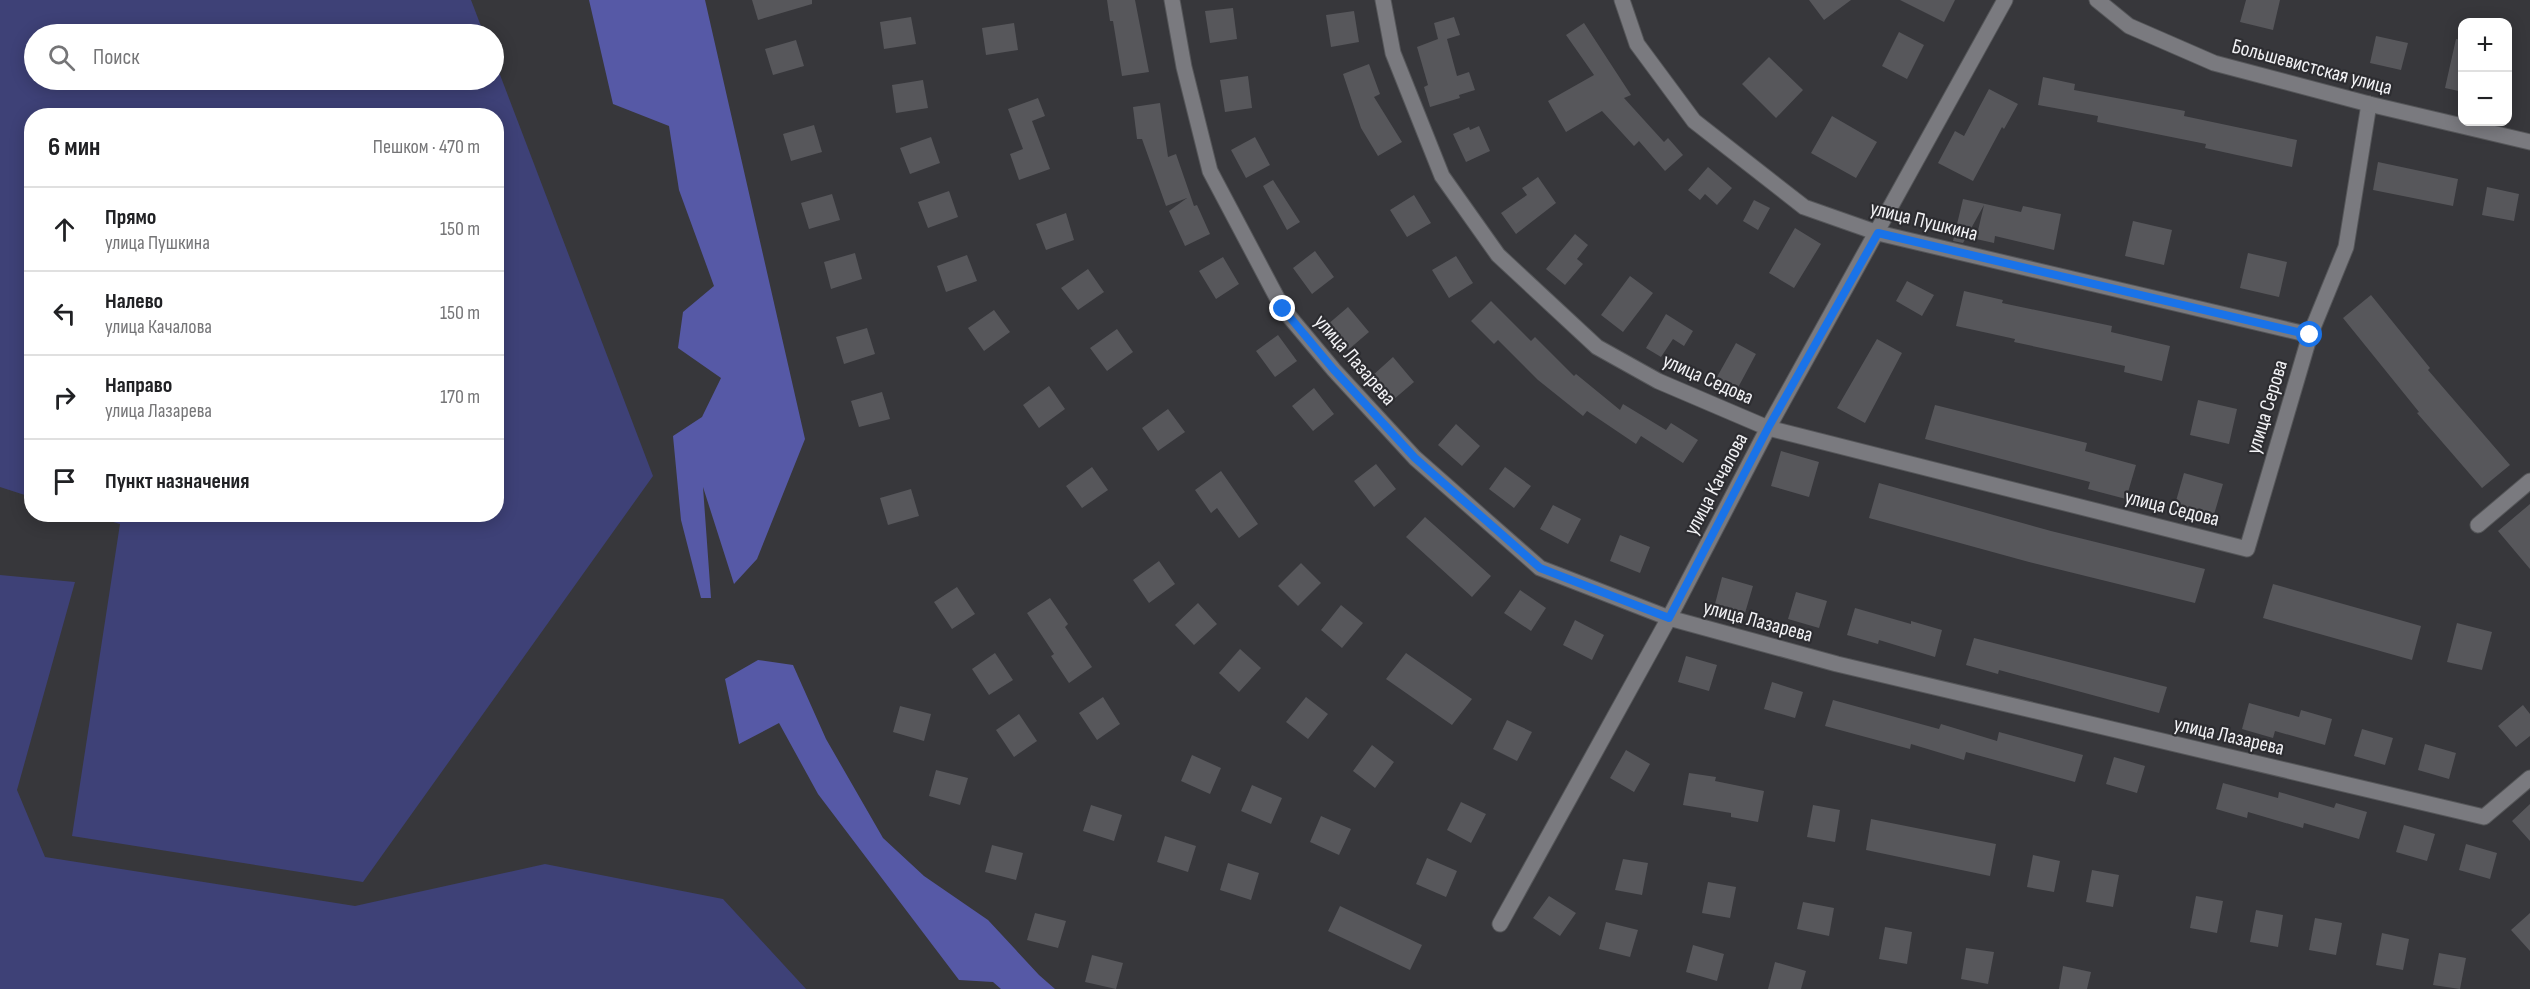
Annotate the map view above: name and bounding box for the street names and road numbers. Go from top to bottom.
street label: Большевистская улица [2229,34,2395,100]
street label: улица Пушкина [1868,196,1980,246]
street label: улица Лазарева [1309,309,1401,411]
street label: улица Седова [1659,348,1757,410]
street label: улица Серова [2241,357,2293,457]
street label: улица Качалова [1679,429,1753,539]
street label: улица Седова [2122,484,2222,532]
street label: улица Лазарева [1700,594,1816,648]
street label: улица Лазарева [2171,711,2287,761]

